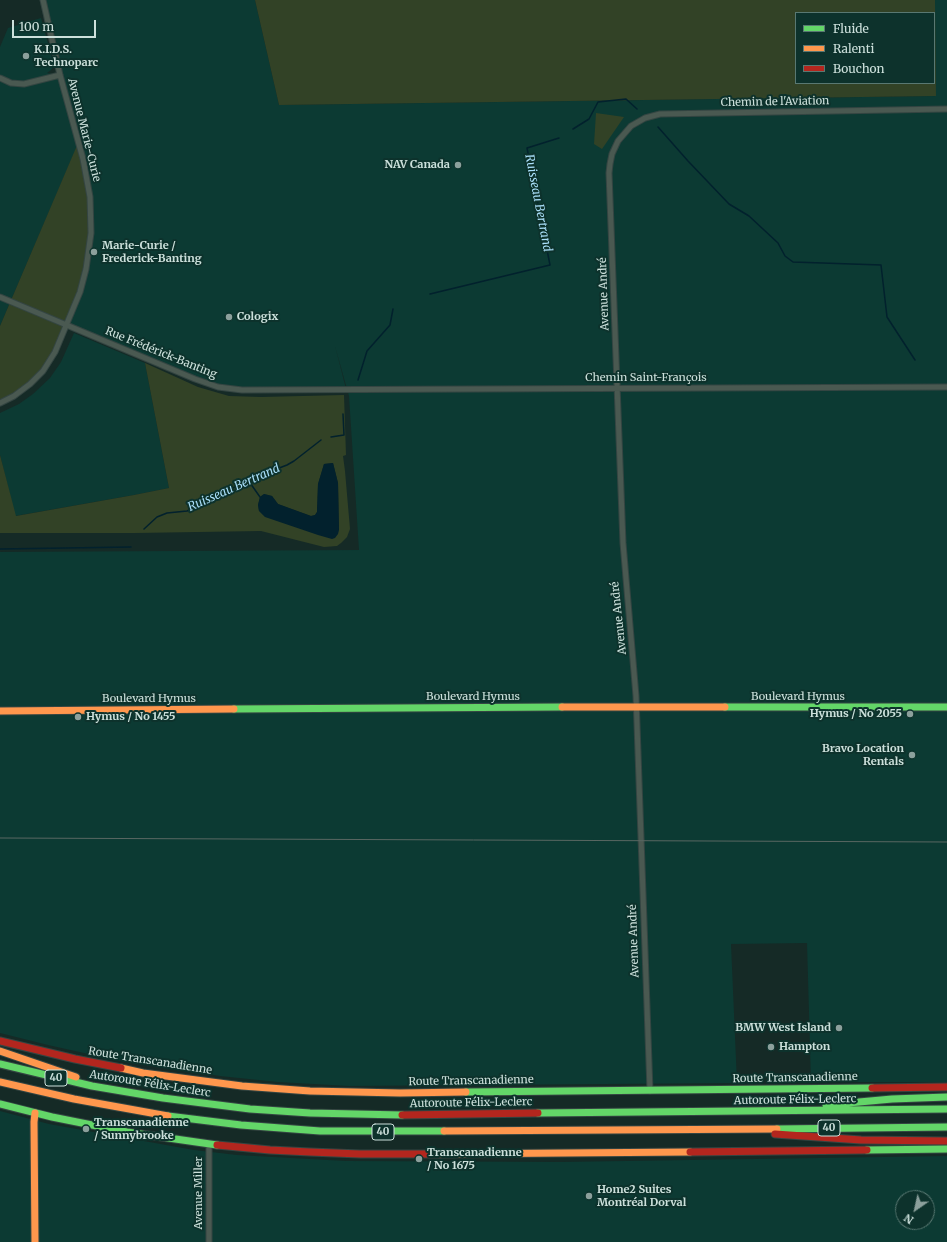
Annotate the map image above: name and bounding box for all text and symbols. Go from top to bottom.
scale bar [14,12,98,38]
legend [795,12,935,84]
text: 100 m [19,19,54,34]
text: Fluide [833,21,869,36]
text: Ralenti [833,41,874,56]
place label: K.I.D.S. Technoparc [34,43,98,69]
marker: K.I.D.S. Technoparc [21,51,31,61]
text: Bouchon [833,61,885,76]
street label: Avenue Marie-Curie [65,77,103,183]
street label: Chemin de l'Aviation [721,94,829,110]
water label: Ruisseau Bertrand [521,153,555,253]
place label: NAV Canada [384,158,450,172]
marker: NAV Canada [453,160,463,170]
place label: Marie-Curie / Frederick-Banting [102,239,202,265]
marker: Marie-Curie / Frederick-Banting [89,247,99,257]
street label: Avenue André [596,257,612,331]
place label: Cologix [237,310,278,324]
marker: Cologix [224,312,234,322]
street label: Rue Frédérick-Banting [103,325,219,381]
street label: Chemin Saint-François [585,371,707,385]
water label: Ruisseau Bertrand [186,461,282,515]
street label: Avenue André [609,581,629,655]
street label: Boulevard Hymus [426,690,520,704]
street label: Boulevard Hymus [751,690,845,704]
street label: Boulevard Hymus [102,692,196,706]
place label: Hymus / No 2055 [810,707,902,721]
marker: Hymus / No 2055 [905,709,915,719]
place label: Hymus / No 1455 [86,710,175,724]
marker: Hymus / No 1455 [73,712,83,722]
place label: Bravo Location Rentals [822,742,904,768]
marker: Bravo Location Rentals [907,750,917,760]
street label: Avenue André [626,904,642,978]
place label: BMW West Island [735,1021,831,1035]
marker: BMW West Island [834,1023,844,1033]
place label: Hampton [779,1040,830,1054]
marker: Hampton [766,1042,776,1052]
street label: Route Transcanadienne [87,1045,213,1077]
street label: Autoroute Félix-Leclerc [89,1068,211,1100]
road number: 40 [45,1070,67,1086]
street label: Route Transcanadienne [732,1070,858,1086]
street label: Route Transcanadienne [408,1073,534,1089]
street label: Autoroute Félix-Leclerc [734,1092,856,1108]
street label: Autoroute Félix-Leclerc [410,1095,532,1111]
place label: Transcanadienne / Sunnybrooke [94,1116,189,1142]
road number: 40 [818,1120,840,1136]
marker: Transcanadienne / Sunnybrooke [81,1124,91,1134]
road number: 40 [372,1124,394,1140]
place label: Transcanadienne / No 1675 [427,1146,522,1172]
marker: Transcanadienne / No 1675 [414,1154,424,1164]
street label: Avenue Miller [192,1156,206,1230]
place label: Home2 Suites Montréal Dorval [597,1183,686,1209]
north arrow [895,1190,935,1230]
marker: Home2 Suites Montréal Dorval [584,1191,594,1201]
text: N [901,1211,916,1227]

